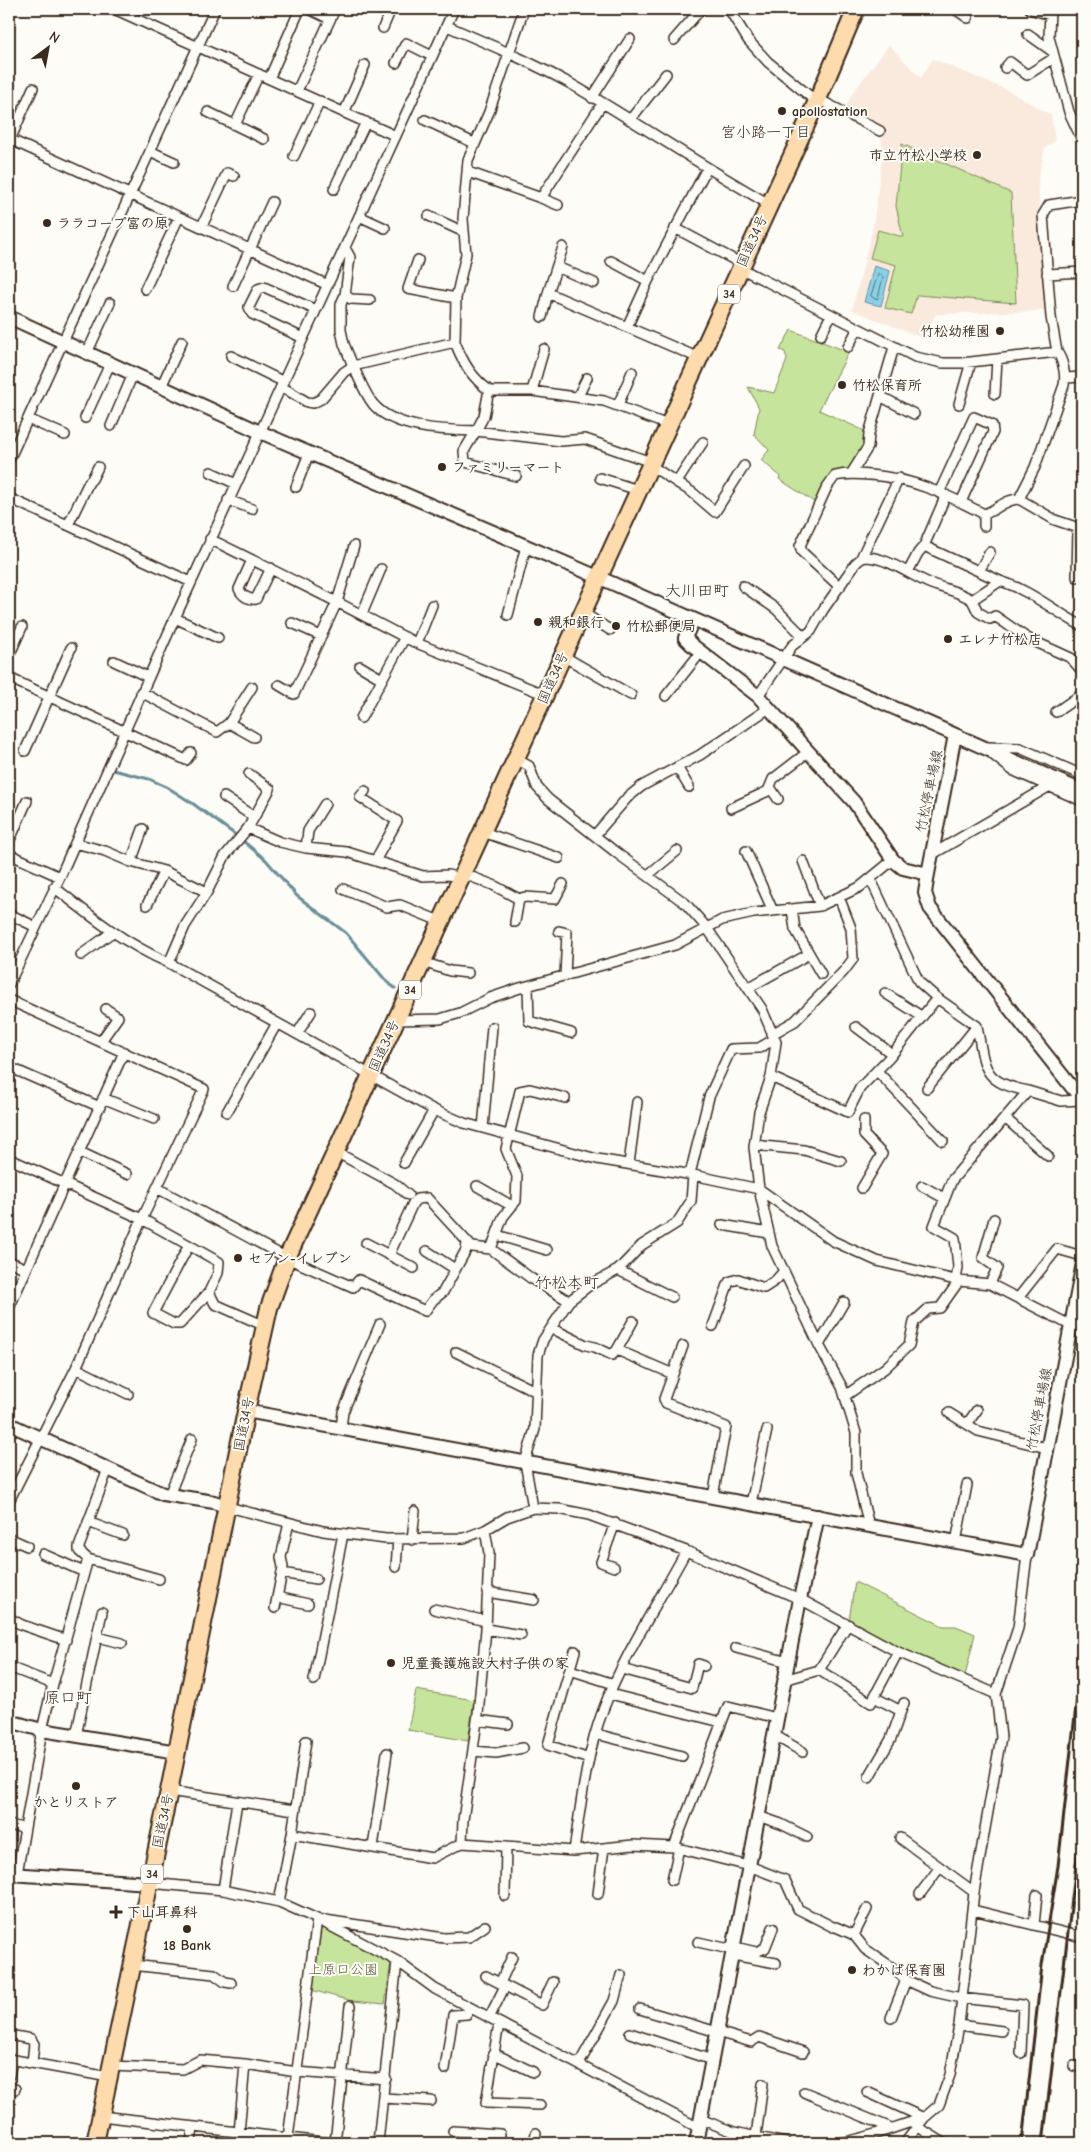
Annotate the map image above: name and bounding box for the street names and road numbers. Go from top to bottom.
street label: 国道34号 [733,212,771,270]
road number: 34 [718,284,740,304]
street label: 国道34号 [534,649,572,707]
street label: 竹松停車場線 [912,748,946,834]
road number: 34 [399,980,421,1000]
street label: 国道34号 [365,1017,403,1075]
street label: 竹松停車場線 [1023,1366,1055,1452]
street label: 国道34号 [230,1395,258,1453]
street label: 国道34号 [149,1792,177,1850]
road number: 34 [141,1865,163,1884]

